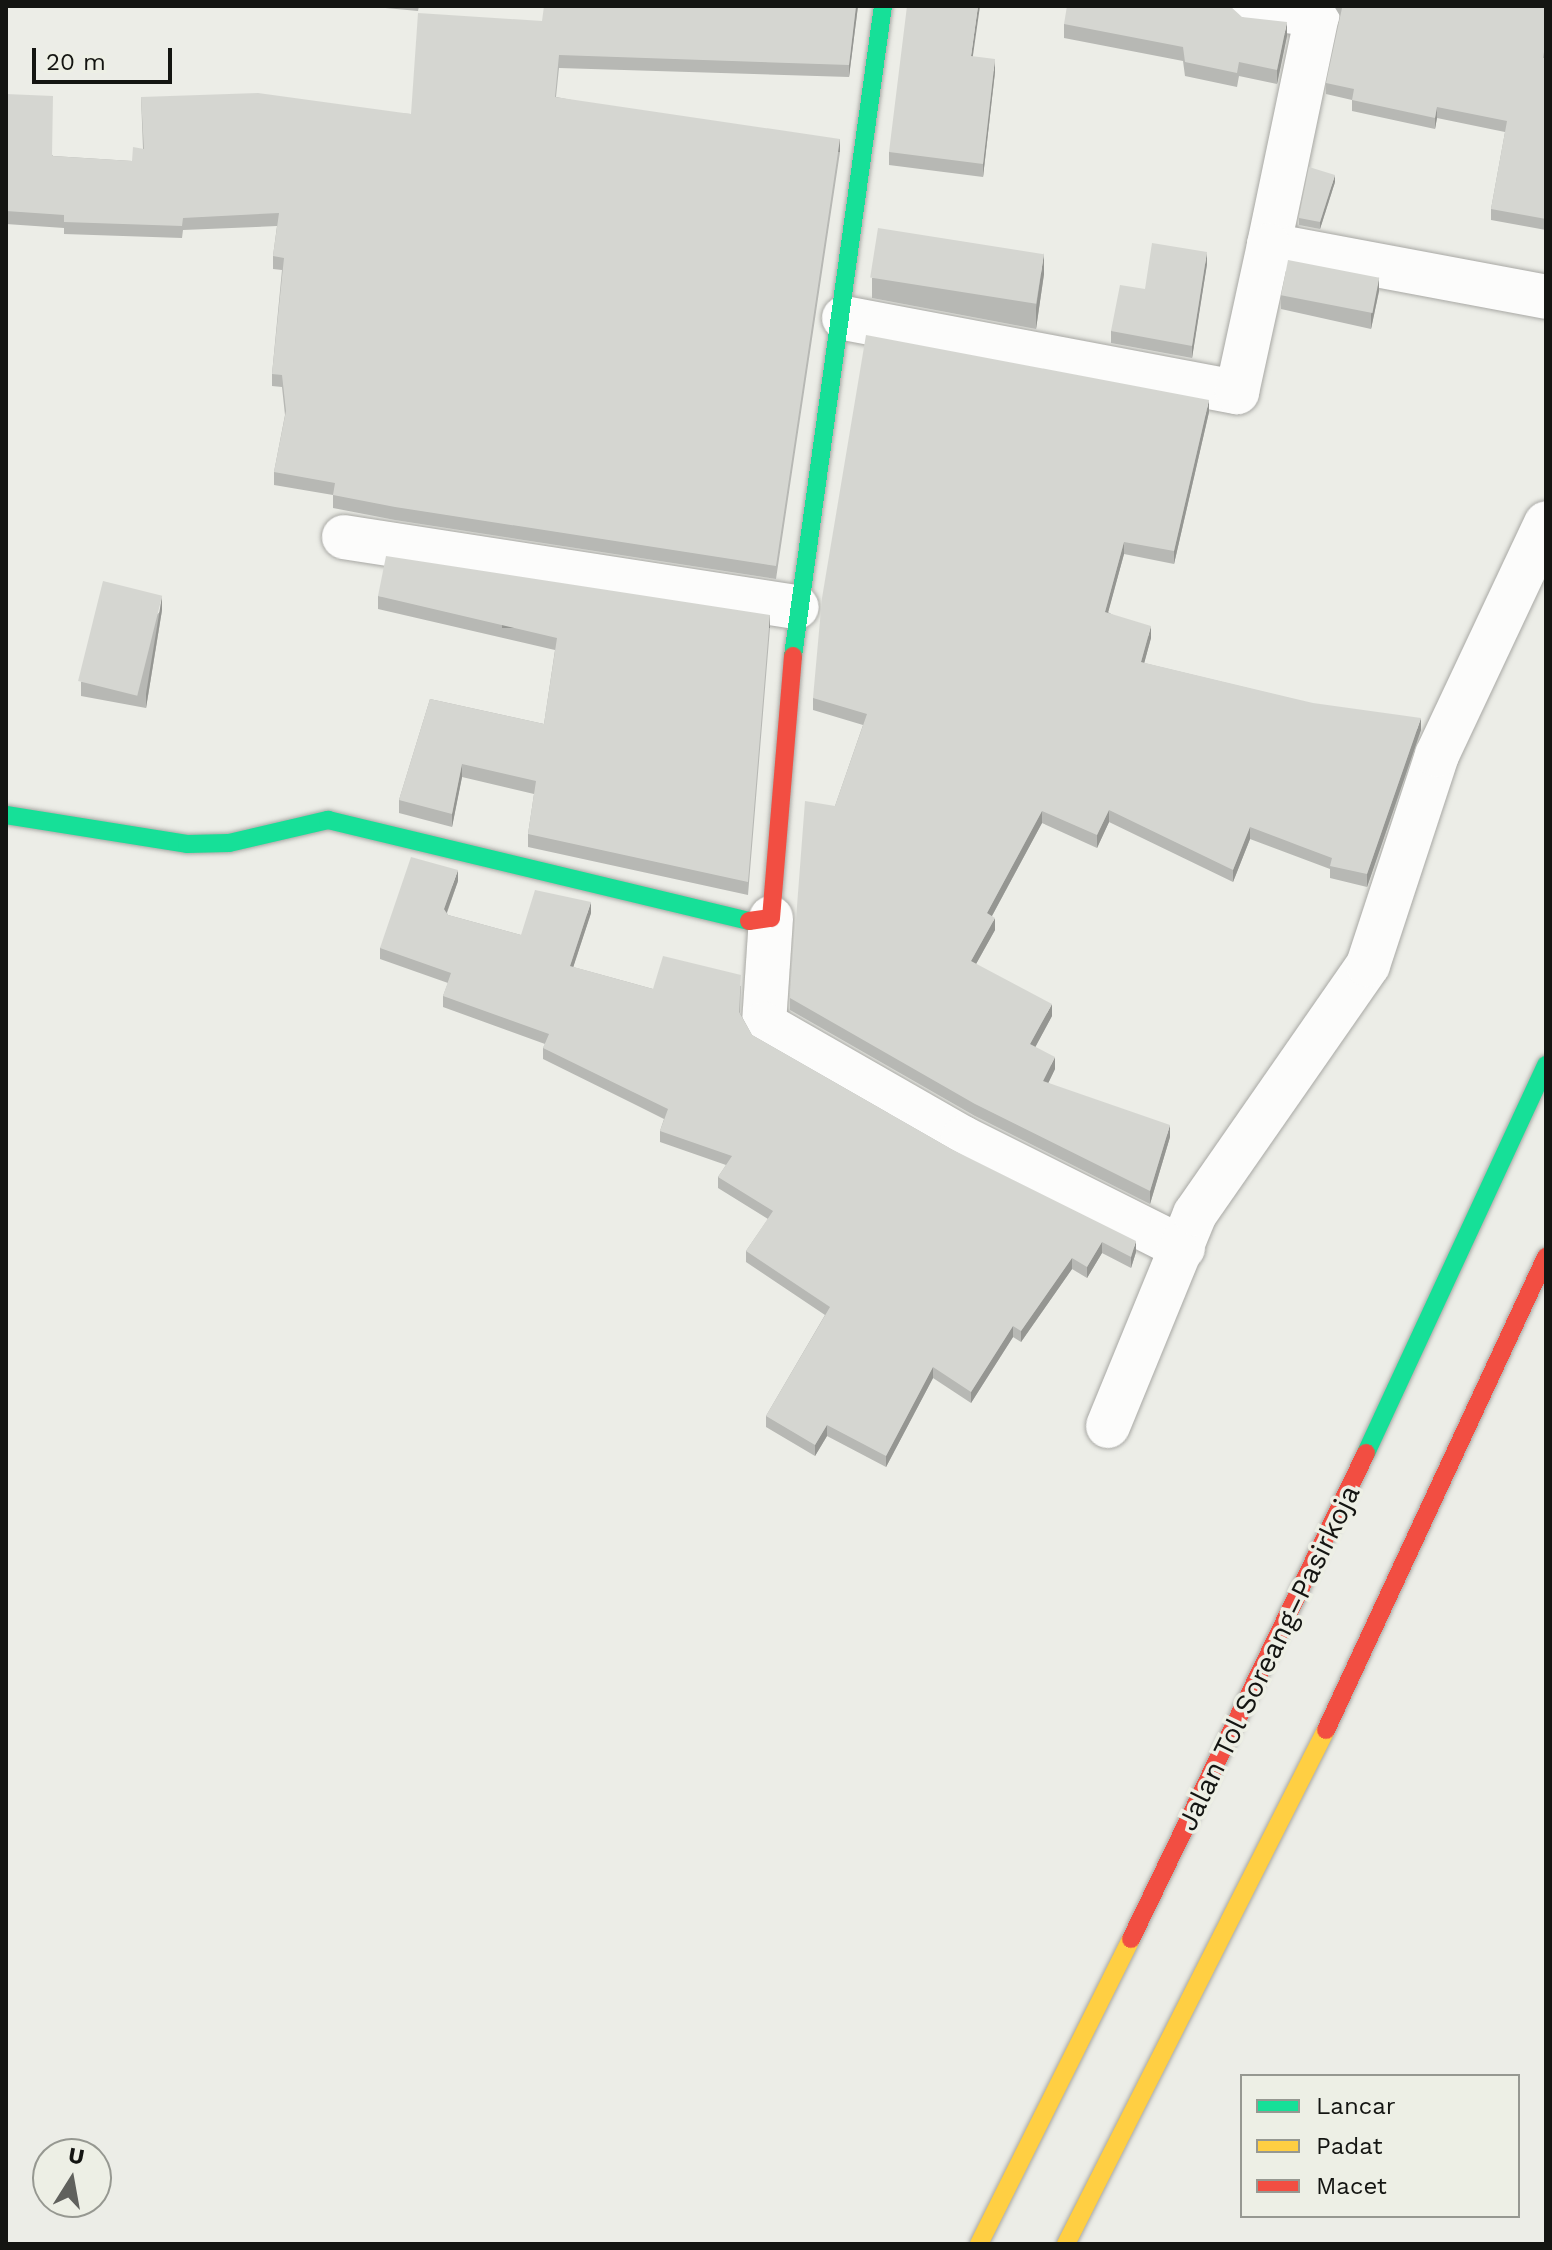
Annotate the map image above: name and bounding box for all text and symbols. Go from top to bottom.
scale bar [36,32,176,82]
text: 20 m [46,48,106,76]
street label: Jalan Tol Soreang–Pasirkoja [1170,1479,1368,1837]
legend [1240,2074,1520,2218]
text: Lancar [1316,2092,1396,2120]
text: Padat [1316,2132,1382,2160]
north arrow [32,2138,112,2218]
text: U [66,2142,86,2170]
text: Macet [1316,2172,1387,2200]

